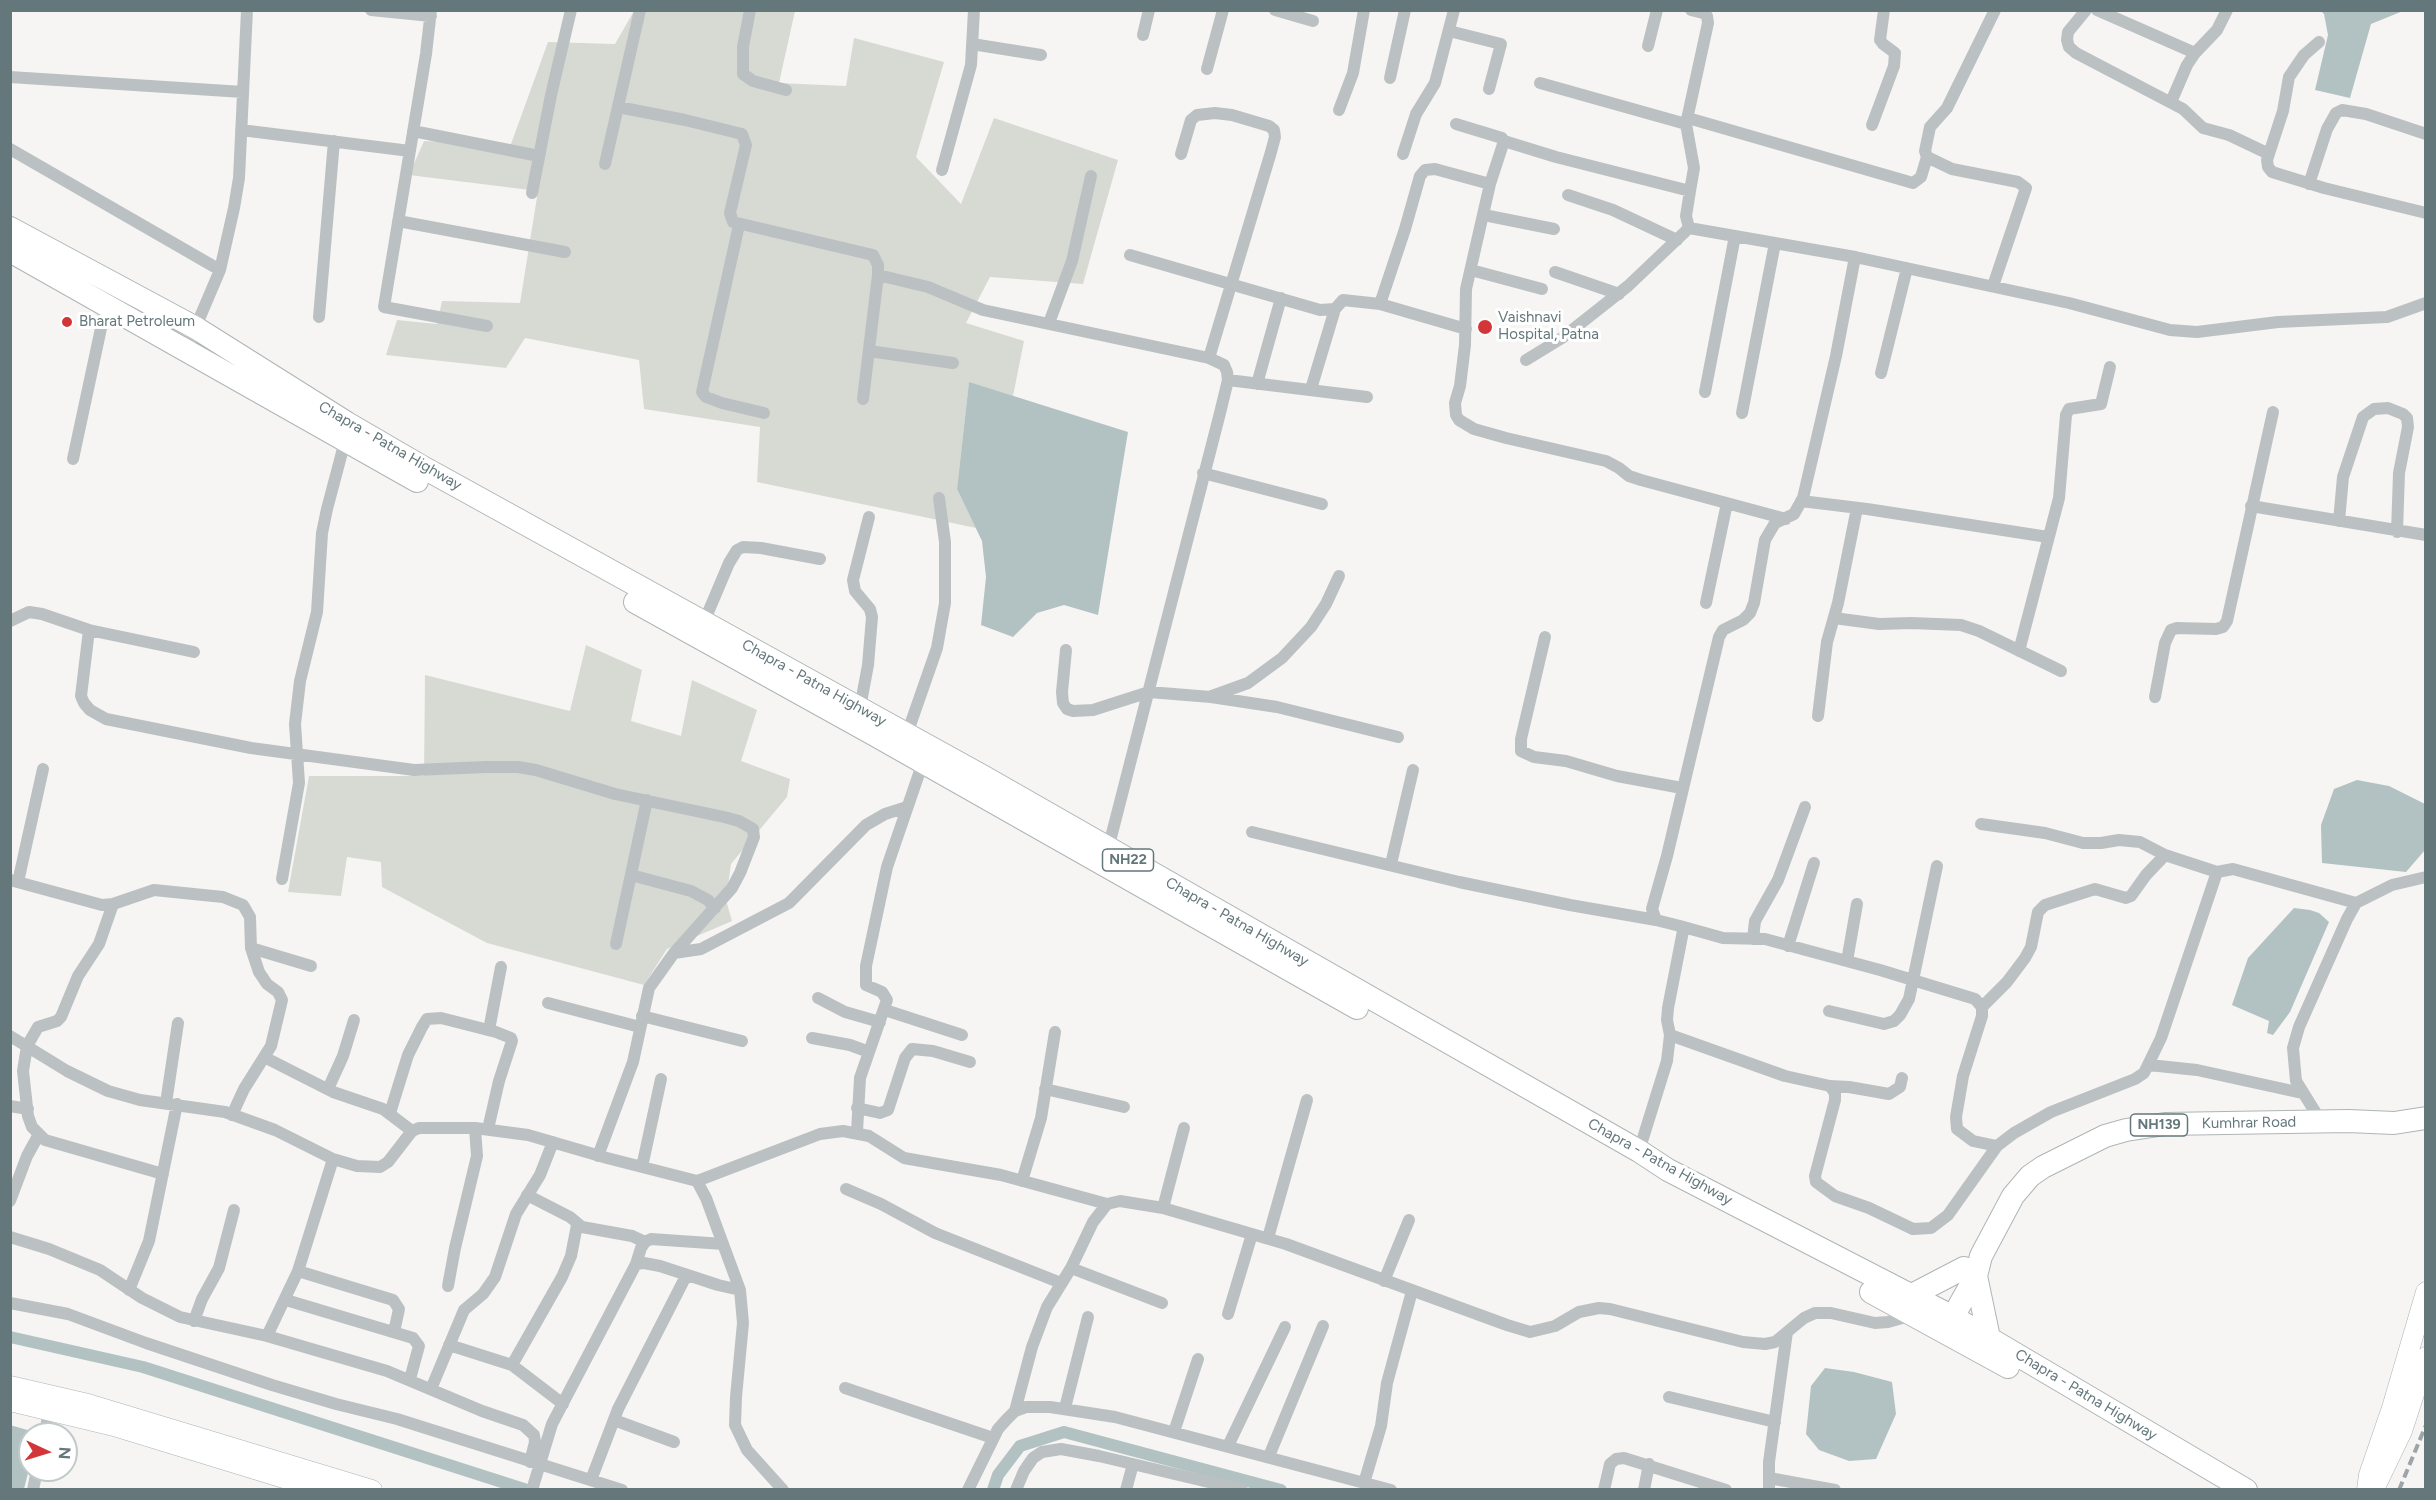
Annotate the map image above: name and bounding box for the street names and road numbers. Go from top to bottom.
street label: Chapra - Patna Highway [315,398,465,494]
street label: Chapra - Patna Highway [739,636,889,730]
road number: NH22 [1102,849,1154,871]
street label: Chapra - Patna Highway [1162,874,1312,970]
street label: Kumhrar Road [2202,1113,2296,1133]
road number: NH139 [2130,1114,2188,1136]
street label: Chapra - Patna Highway [1585,1115,1735,1209]
street label: Chapra - Patna Highway [2012,1345,2160,1445]

